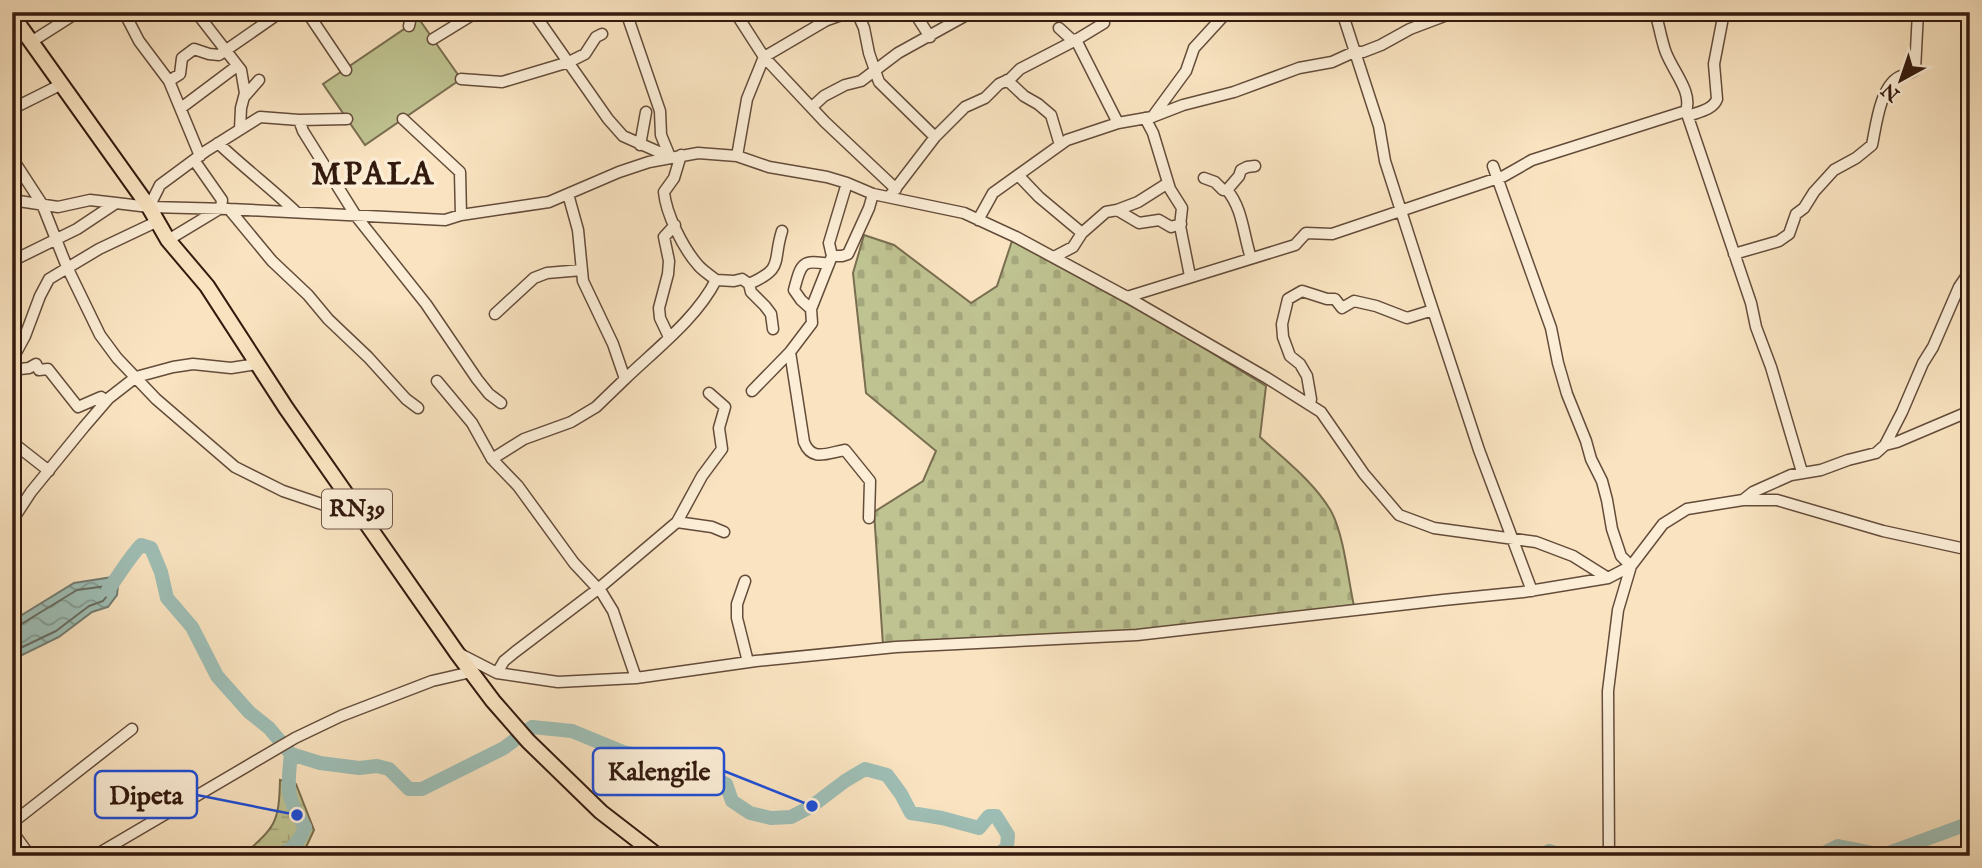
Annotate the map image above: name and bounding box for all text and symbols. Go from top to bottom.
north arrow [1867,46,1937,116]
text: N [1877,77,1906,107]
district label: MPALA [311,155,435,196]
road number: RN39 [322,489,392,528]
callout: Kalengile [593,748,724,795]
text: Kalengile [608,756,710,789]
callout: Dipeta [95,771,197,818]
text: Dipeta [109,780,184,813]

